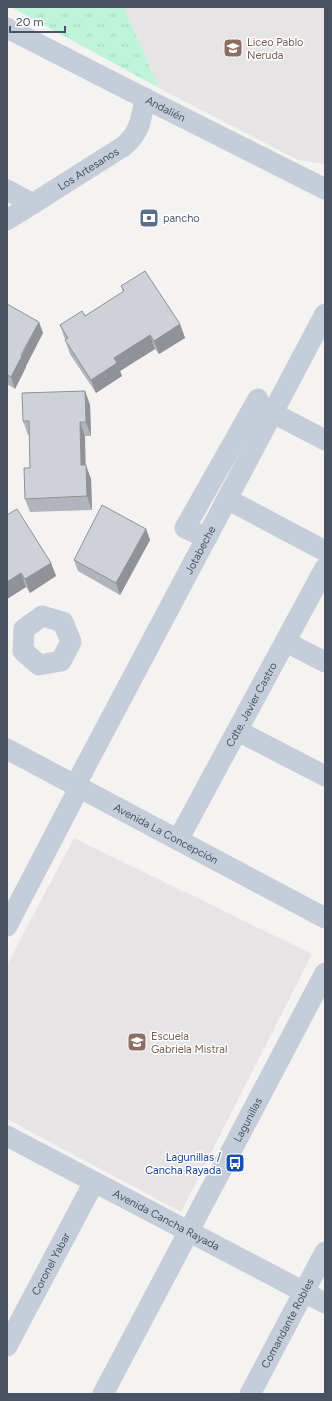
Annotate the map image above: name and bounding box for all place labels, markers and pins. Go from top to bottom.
place label: Liceo Pablo Neruda [247,36,303,62]
school or university icon: Liceo Pablo Neruda [222,37,244,59]
bank icon: pancho [138,207,160,229]
place label: pancho [163,212,200,225]
place label: Escuela Gabriela Mistral [151,1030,227,1056]
school or university icon: Escuela Gabriela Mistral [126,1031,148,1053]
place label: Lagunillas / Cancha Rayada [145,1151,222,1177]
bus stop icon: Lagunillas / Cancha Rayada [224,1152,246,1174]

